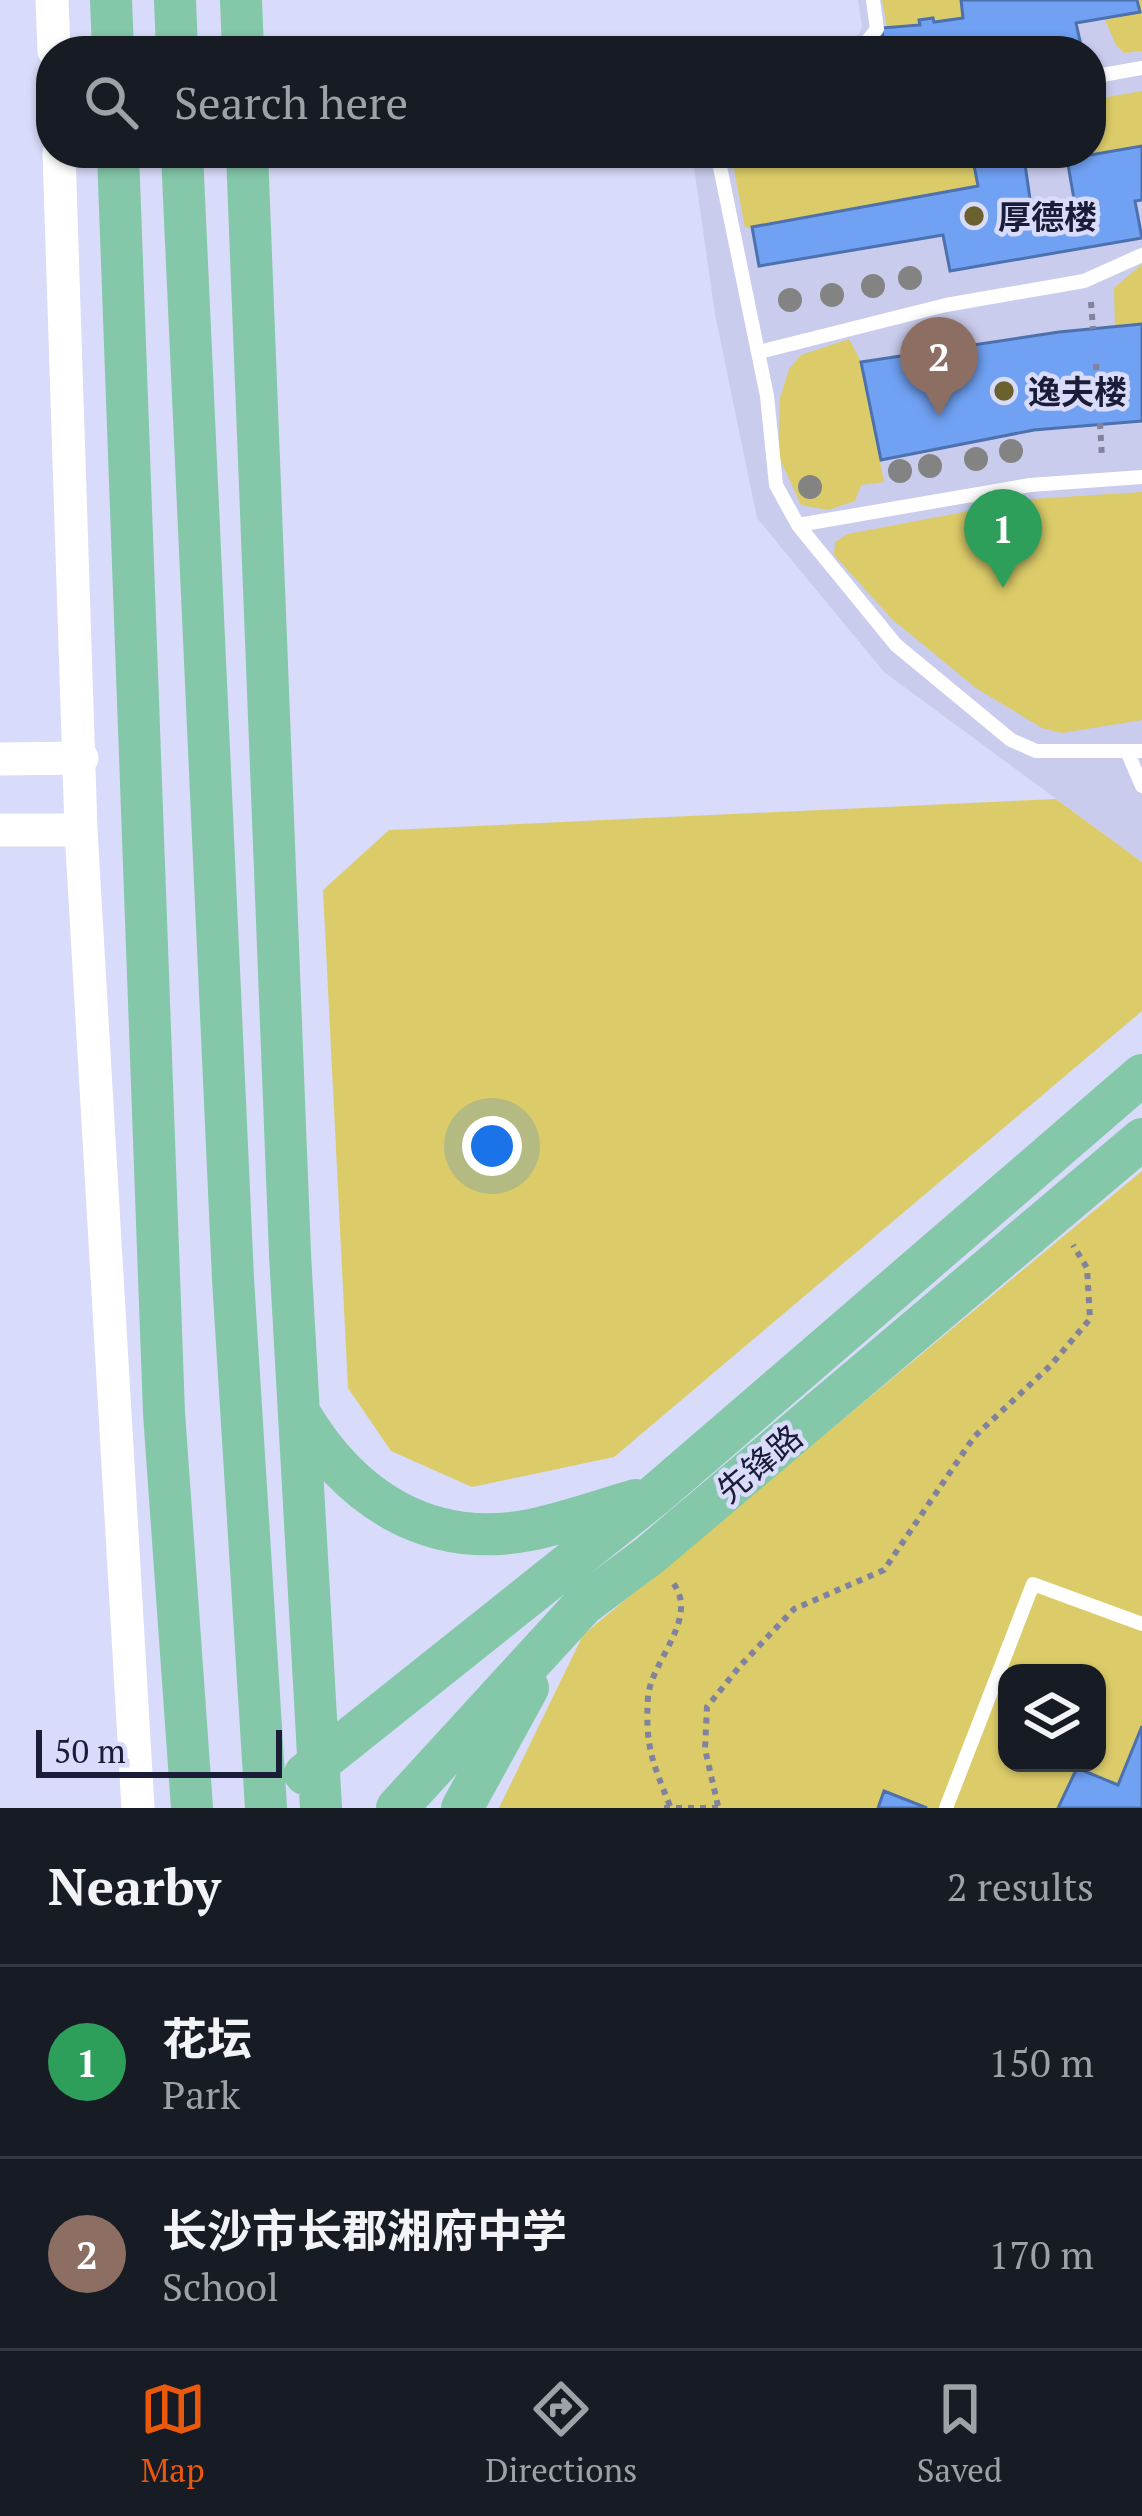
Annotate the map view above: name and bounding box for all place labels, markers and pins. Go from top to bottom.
place label: 厚德楼 [998,195,1097,238]
marker: 厚德楼 [961,203,987,229]
pin: 2 [900,317,978,416]
place label: 逸夫楼 [1028,370,1127,413]
marker: 逸夫楼 [991,378,1017,404]
pin: 1 [964,489,1042,588]

